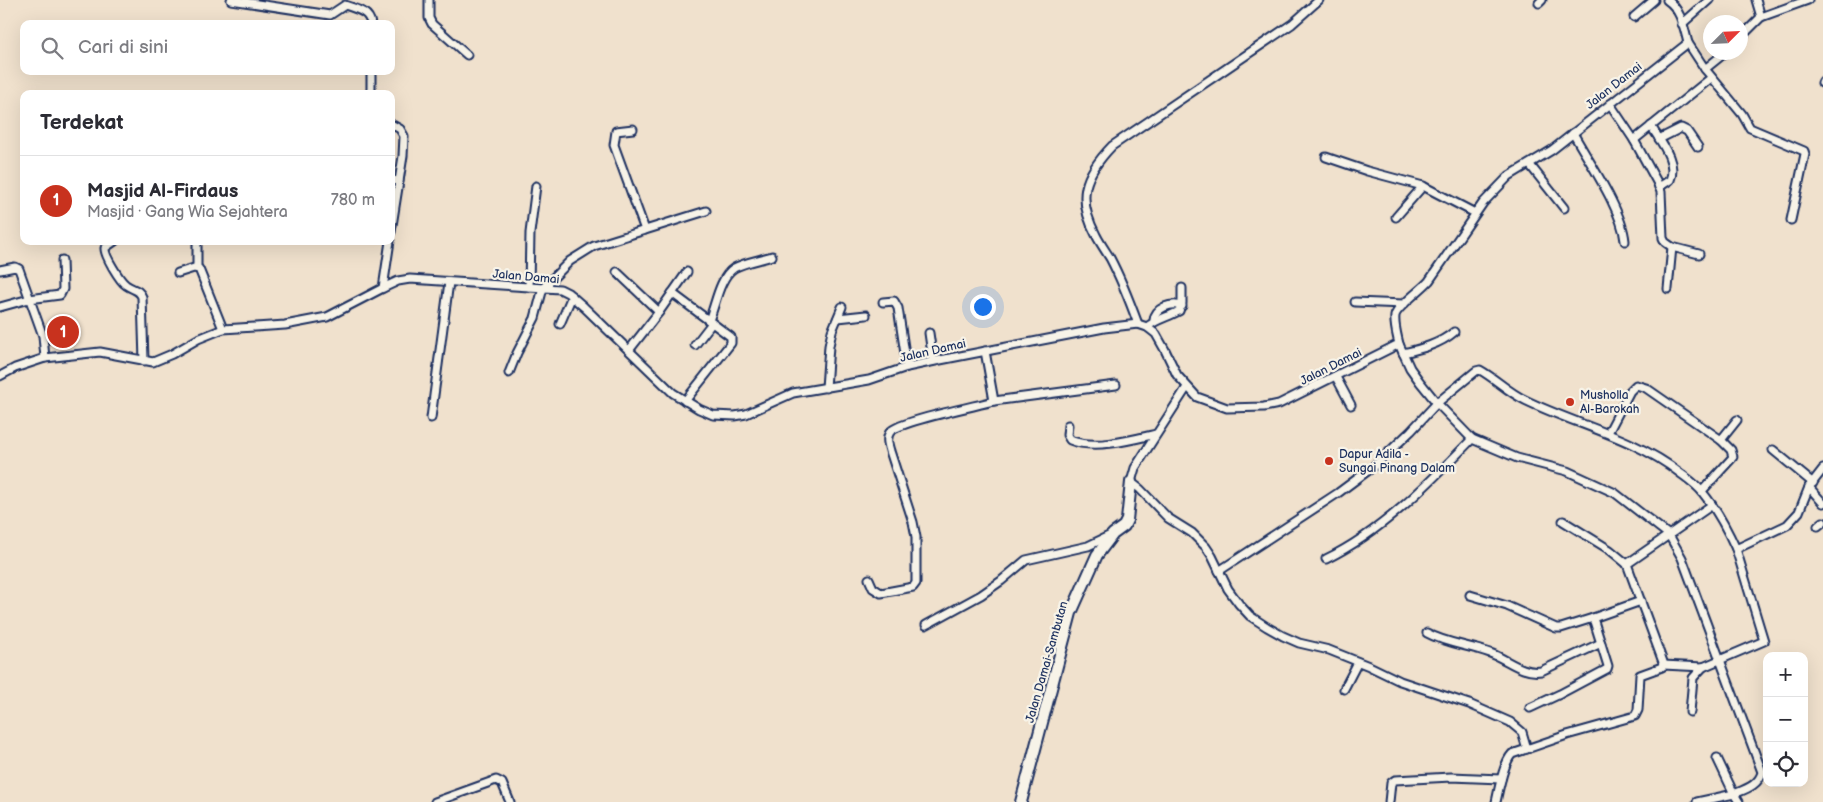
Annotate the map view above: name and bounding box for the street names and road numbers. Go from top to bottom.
street label: Jalan Damai [1583,59,1645,113]
street label: Jalan Damai [492,267,560,287]
street label: Jalan Damai [899,336,968,366]
street label: Jalan Damai [1298,345,1364,389]
street label: Jalan Damai-Sambutan [1022,599,1072,725]

